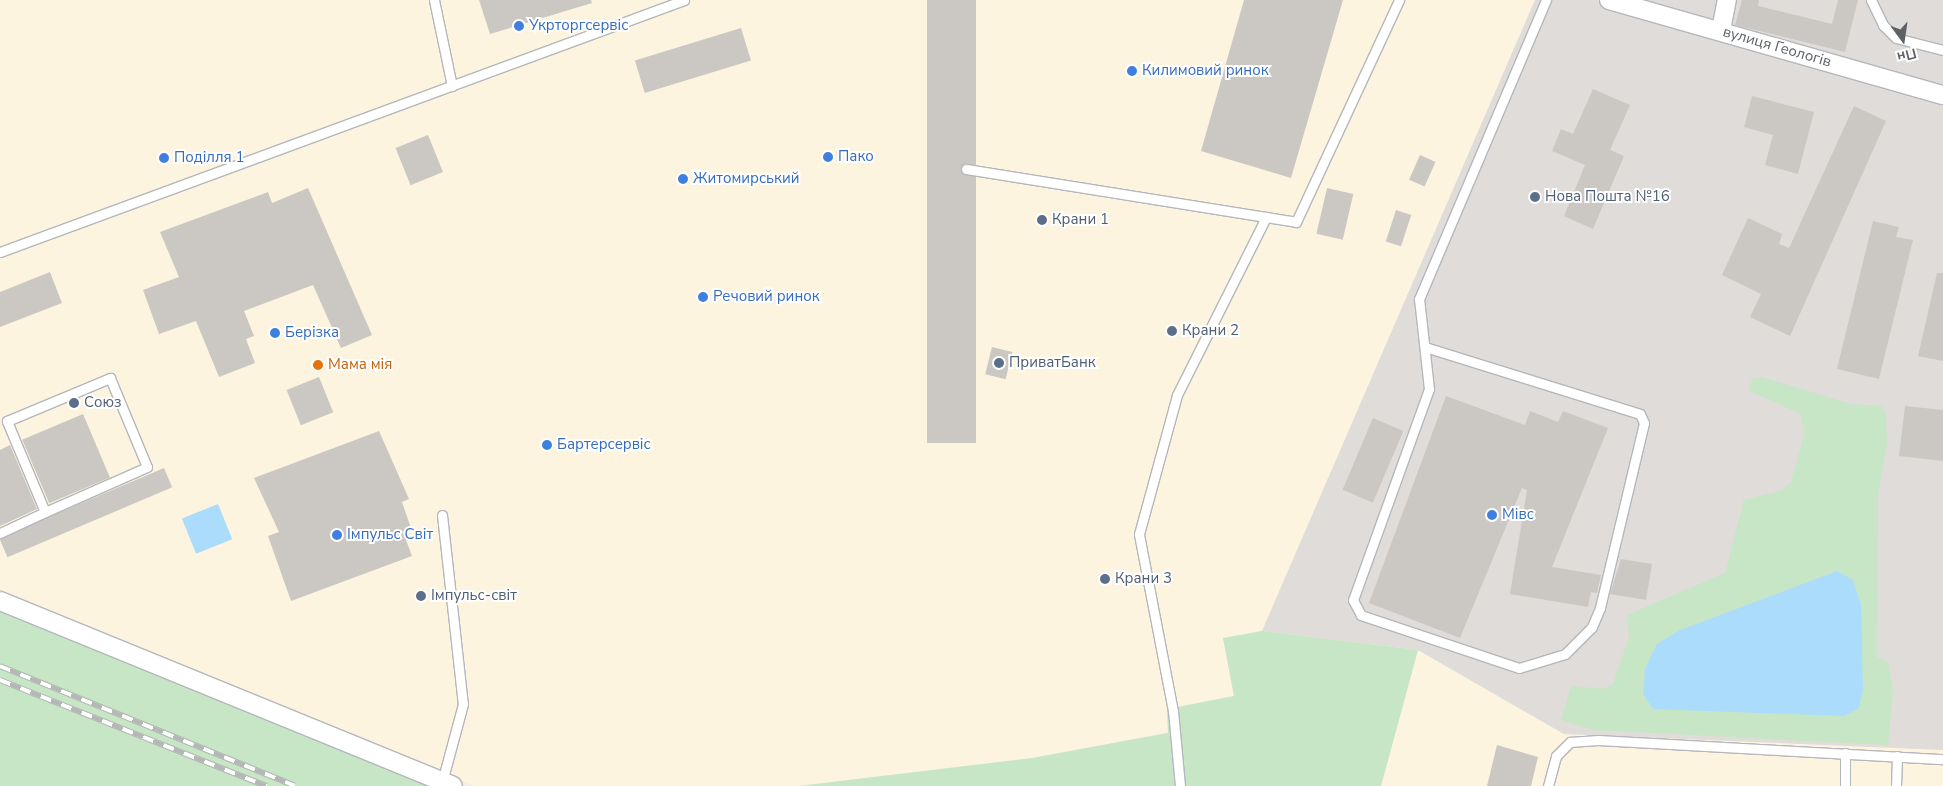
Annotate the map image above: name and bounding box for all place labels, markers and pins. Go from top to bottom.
place label: Укрторгсервіс [529,17,628,35]
marker: Укрторгсервіс [513,20,525,32]
place label: Килимовий ринок [1142,62,1269,80]
marker: Килимовий ринок [1126,65,1138,77]
place label: Пако [838,148,874,166]
place label: Поділля 1 [174,149,244,167]
marker: Пако [822,151,834,163]
marker: Поділля 1 [158,152,170,164]
place label: Житомирський [693,170,800,188]
marker: Житомирський [677,173,689,185]
place label: Нова Пошта №16 [1545,188,1670,206]
marker: Нова Пошта №16 [1529,191,1541,203]
place label: Крани 1 [1052,211,1109,229]
marker: Крани 1 [1036,214,1048,226]
place label: Речовий ринок [713,288,820,306]
marker: Речовий ринок [697,291,709,303]
place label: Крани 2 [1182,322,1239,340]
place label: Берізка [285,324,339,342]
marker: Крани 2 [1166,325,1178,337]
marker: Берізка [269,327,281,339]
place label: ПриватБанк [1009,354,1096,372]
place label: Мама мія [328,356,392,374]
marker: ПриватБанк [993,357,1005,369]
marker: Мама мія [312,359,324,371]
place label: Союз [84,394,121,412]
marker: Союз [68,397,80,409]
place label: Бартерсервіс [557,436,651,454]
marker: Бартерсервіс [541,439,553,451]
place label: Мівс [1502,506,1534,524]
marker: Мівс [1486,509,1498,521]
place label: Імпульс Світ [347,526,433,544]
marker: Імпульс Світ [331,529,343,541]
place label: Крани 3 [1115,570,1172,588]
marker: Крани 3 [1099,573,1111,585]
place label: Імпульс-світ [431,587,517,605]
marker: Імпульс-світ [415,590,427,602]

